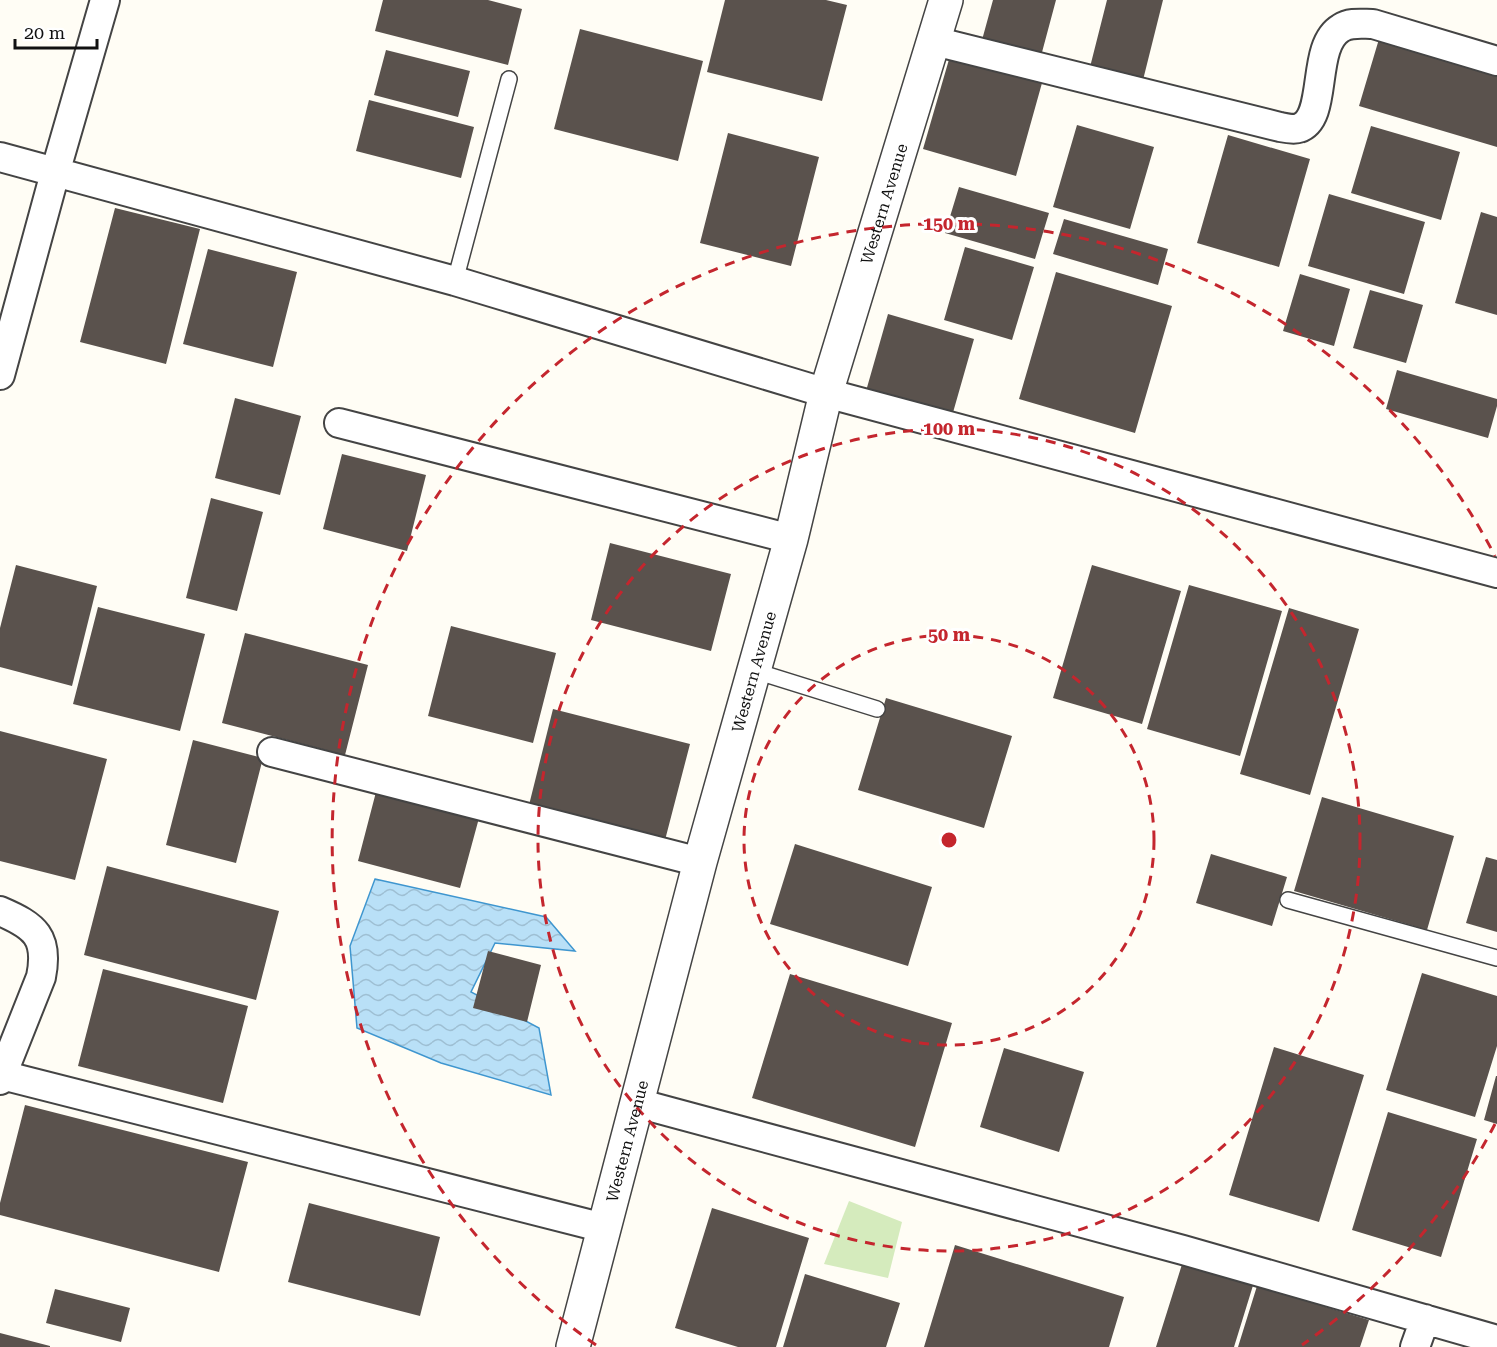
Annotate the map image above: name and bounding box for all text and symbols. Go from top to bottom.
scale bar [15,12,98,50]
text: 20 m [24,22,65,43]
street label: Western Avenue [856,141,911,266]
text: 150 m [923,213,976,234]
text: 100 m [923,418,976,439]
street label: Western Avenue [728,609,780,734]
text: 50 m [928,624,971,645]
centre of rings [939,830,959,850]
street label: Western Avenue [602,1078,652,1204]

